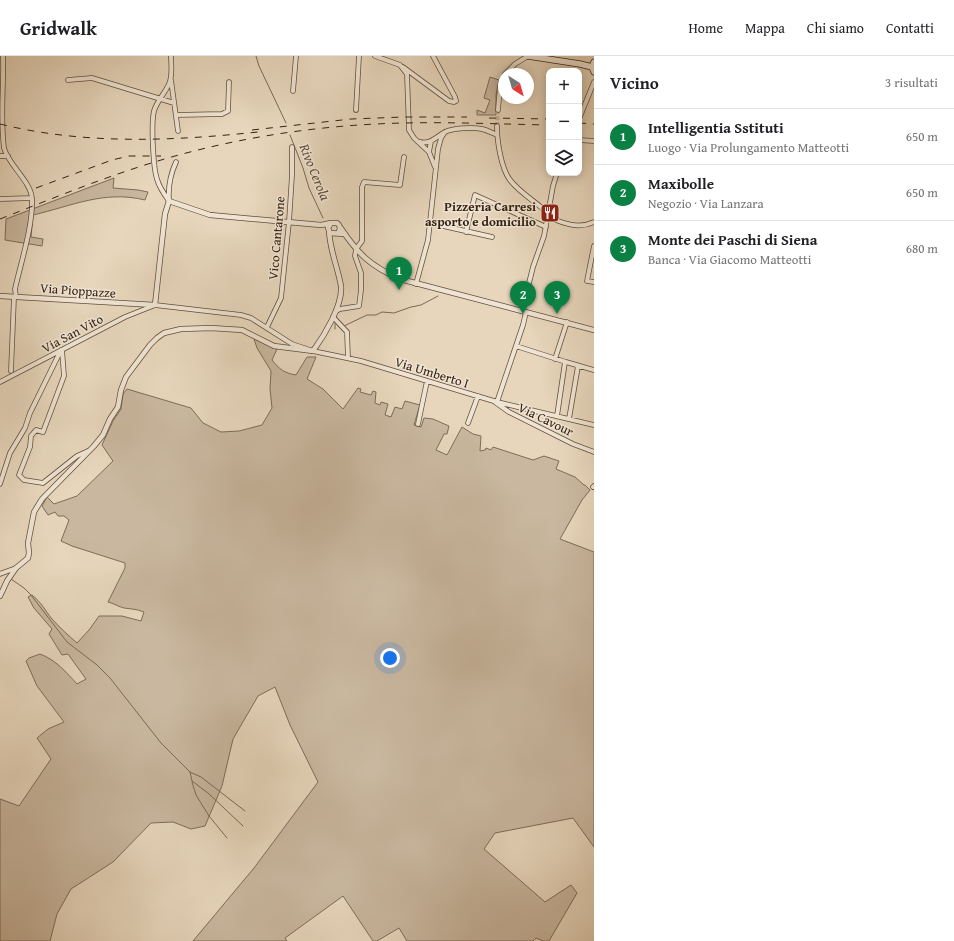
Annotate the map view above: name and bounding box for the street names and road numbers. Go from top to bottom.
street label: Vico Cantarone [263,195,290,281]
street label: Via Pioppazze [39,278,117,303]
street label: Via San Vito [38,309,107,358]
street label: Via Umberto I [392,352,471,393]
street label: Via Cavour [515,398,577,441]

